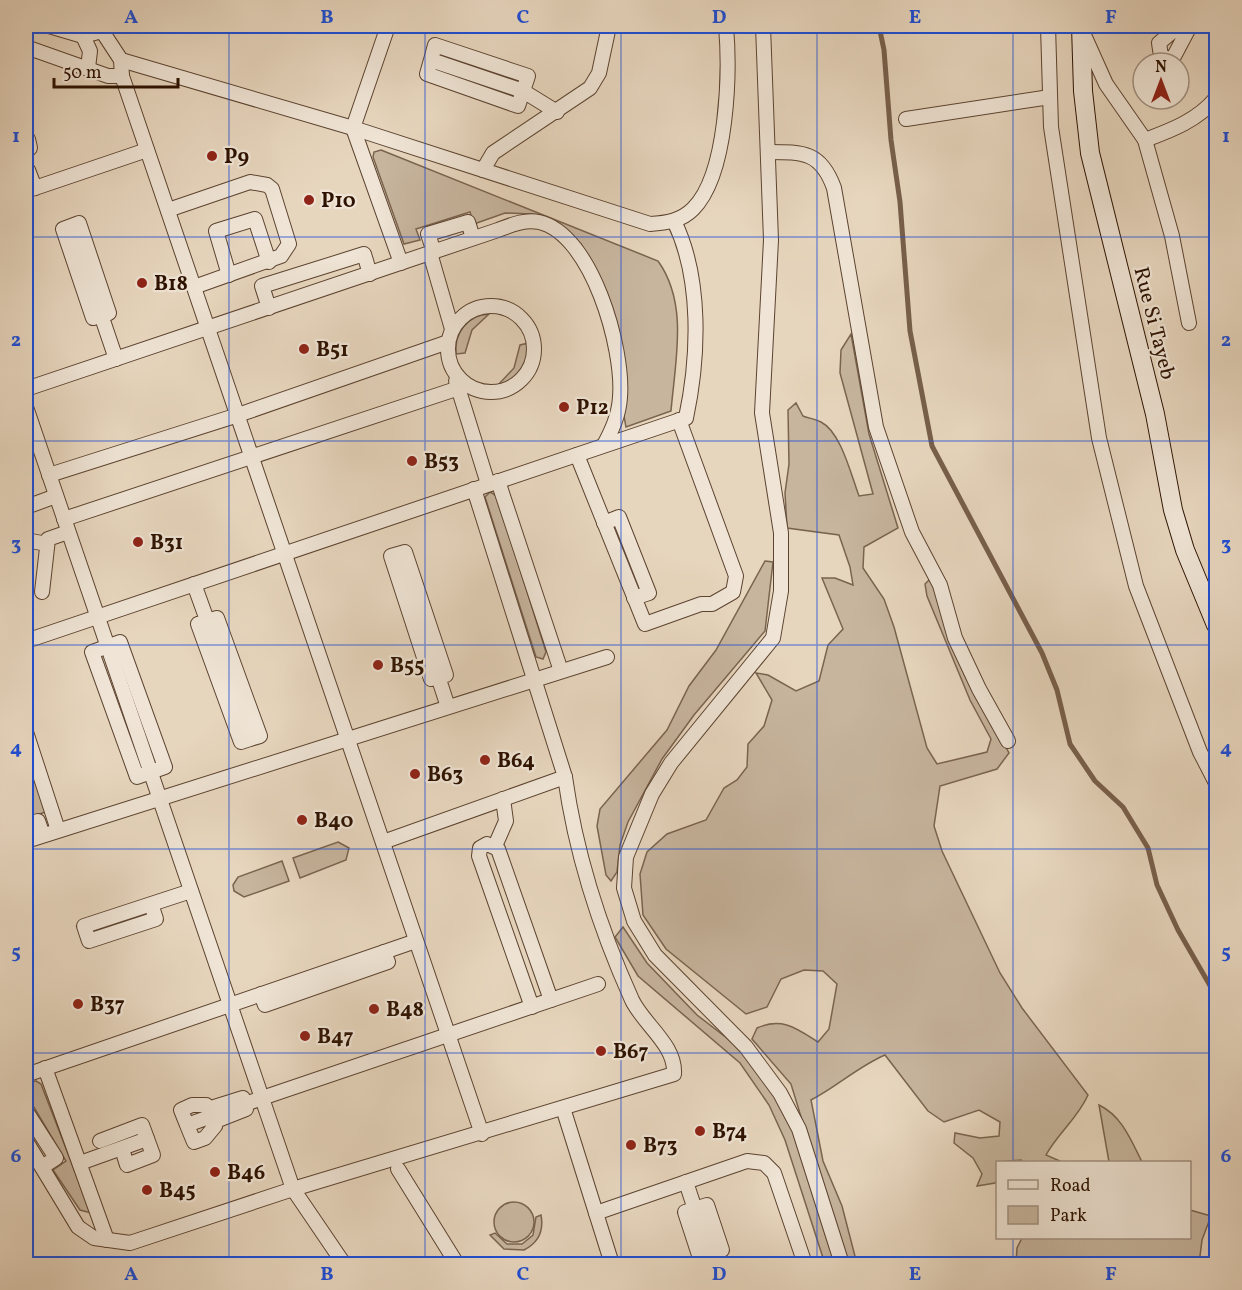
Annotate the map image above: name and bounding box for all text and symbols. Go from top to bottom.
text: A [124,4,138,32]
text: B [320,4,334,32]
text: C [517,4,530,32]
text: D [712,4,726,32]
text: E [909,4,921,32]
text: F [1105,4,1117,32]
scale bar [54,51,178,89]
north arrow [1131,51,1191,111]
text: N [1155,57,1167,79]
text: 50 m [63,61,102,86]
text: 1 [12,123,20,151]
text: 1 [1222,123,1230,151]
place label: P9 [224,143,249,172]
marker: P9 [205,149,219,163]
place label: P10 [321,187,356,216]
marker: P10 [302,193,316,207]
street label: Rue Si Tayeb [1126,264,1182,383]
place label: B18 [154,270,188,299]
marker: B18 [135,276,149,290]
text: 2 [11,327,21,355]
text: 2 [1221,327,1231,355]
place label: B51 [316,336,349,365]
marker: B51 [297,342,311,356]
place label: P12 [576,394,609,423]
marker: P12 [557,400,571,414]
place label: B53 [424,448,459,477]
marker: B53 [405,454,419,468]
place label: B31 [150,529,183,558]
text: 3 [11,531,21,559]
text: 3 [1221,531,1231,559]
marker: B31 [131,535,145,549]
place label: B55 [390,652,424,681]
marker: B55 [371,658,385,672]
text: 4 [10,735,22,763]
text: 4 [1220,735,1232,763]
place label: B64 [497,747,535,776]
marker: B64 [478,753,492,767]
place label: B63 [427,761,463,790]
marker: B63 [408,767,422,781]
place label: B40 [314,807,353,836]
marker: B40 [295,813,309,827]
text: 5 [11,939,21,967]
text: 5 [1221,939,1231,967]
place label: B37 [90,991,125,1020]
place label: B48 [386,996,424,1025]
marker: B37 [71,997,85,1011]
marker: B48 [367,1002,381,1016]
place label: B47 [317,1023,354,1052]
marker: B47 [298,1029,312,1043]
place label: B67 [613,1038,649,1067]
marker: B67 [594,1044,608,1058]
place label: B74 [712,1118,747,1147]
marker: B74 [693,1124,707,1138]
place label: B73 [643,1132,678,1161]
marker: B73 [624,1138,638,1152]
text: 6 [11,1143,22,1171]
text: 6 [1221,1143,1232,1171]
place label: B46 [227,1159,265,1188]
legend [996,1161,1191,1239]
marker: B46 [208,1165,222,1179]
text: Road [1050,1174,1091,1199]
place label: B45 [159,1177,196,1206]
marker: B45 [140,1183,154,1197]
text: Park [1050,1204,1087,1229]
text: A [124,1261,138,1289]
text: B [320,1261,334,1289]
text: C [517,1261,530,1289]
text: D [712,1261,726,1289]
text: E [909,1261,921,1289]
text: F [1105,1261,1117,1289]

